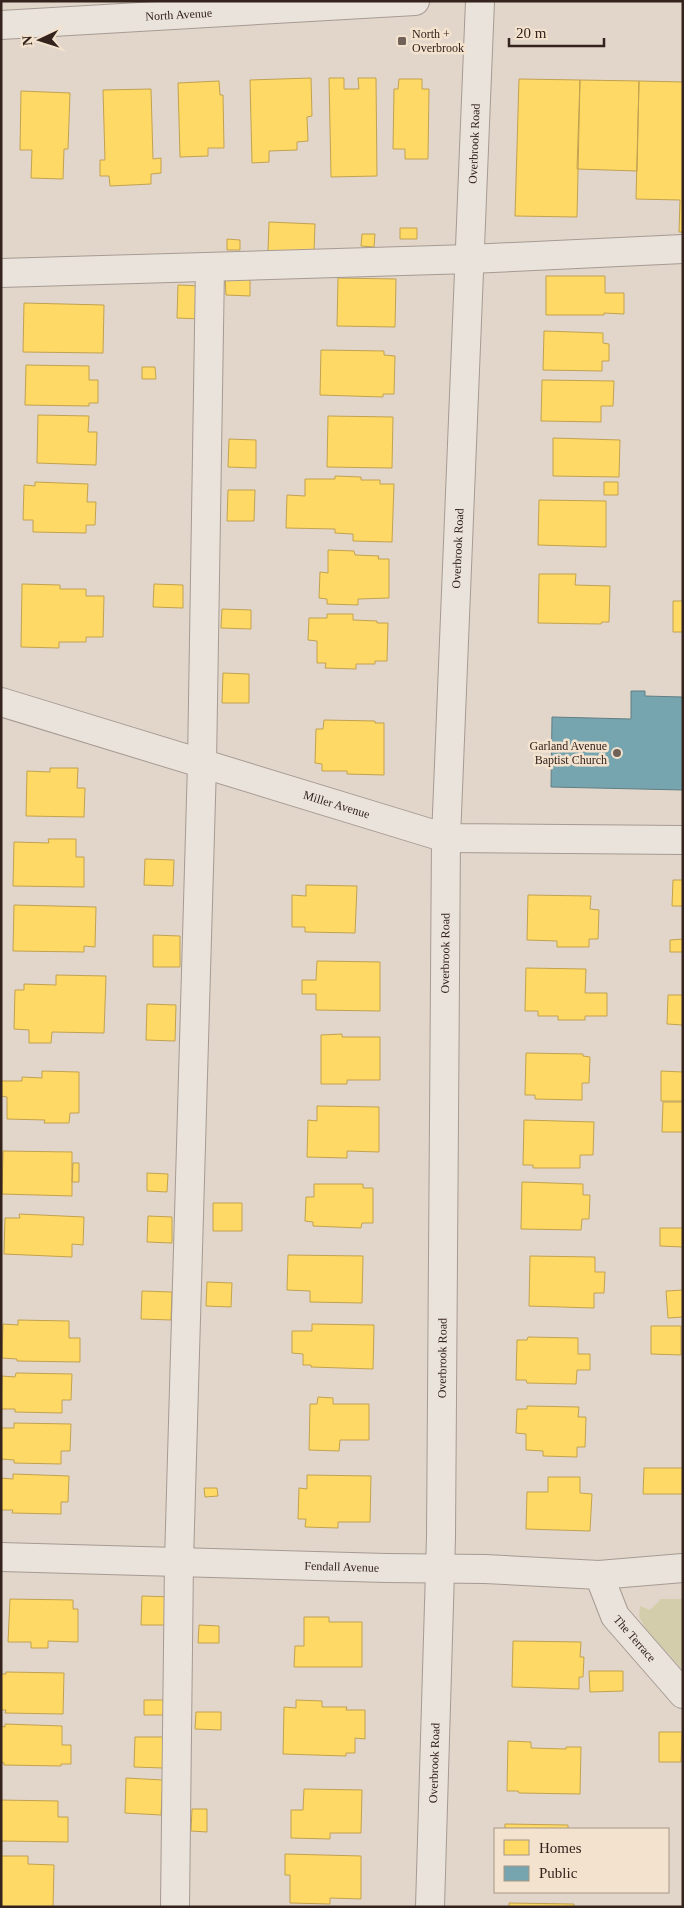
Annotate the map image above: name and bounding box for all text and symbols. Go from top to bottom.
street label: North Avenue [145,6,212,24]
north arrow [15,15,65,65]
scale bar [509,15,604,47]
text: 20 m [516,25,547,41]
place label: North + Overbrook [412,27,464,55]
text: N [20,35,35,46]
marker: North + Overbrook [396,35,408,47]
street label: Overbrook Road [466,103,483,184]
street label: Overbrook Road [449,508,466,589]
place label: Garland Avenue Baptist Church [530,739,607,767]
marker: Garland Avenue Baptist Church [611,747,623,759]
street label: Miller Avenue [302,788,372,821]
street label: Overbrook Road [438,913,452,993]
street label: Overbrook Road [435,1318,450,1398]
street label: Fendall Avenue [304,1559,379,1575]
street label: The Terrace [611,1612,659,1665]
street label: Overbrook Road [426,1723,442,1803]
legend [494,1828,669,1893]
text: Homes [539,1840,582,1856]
text: Public [539,1865,578,1881]

